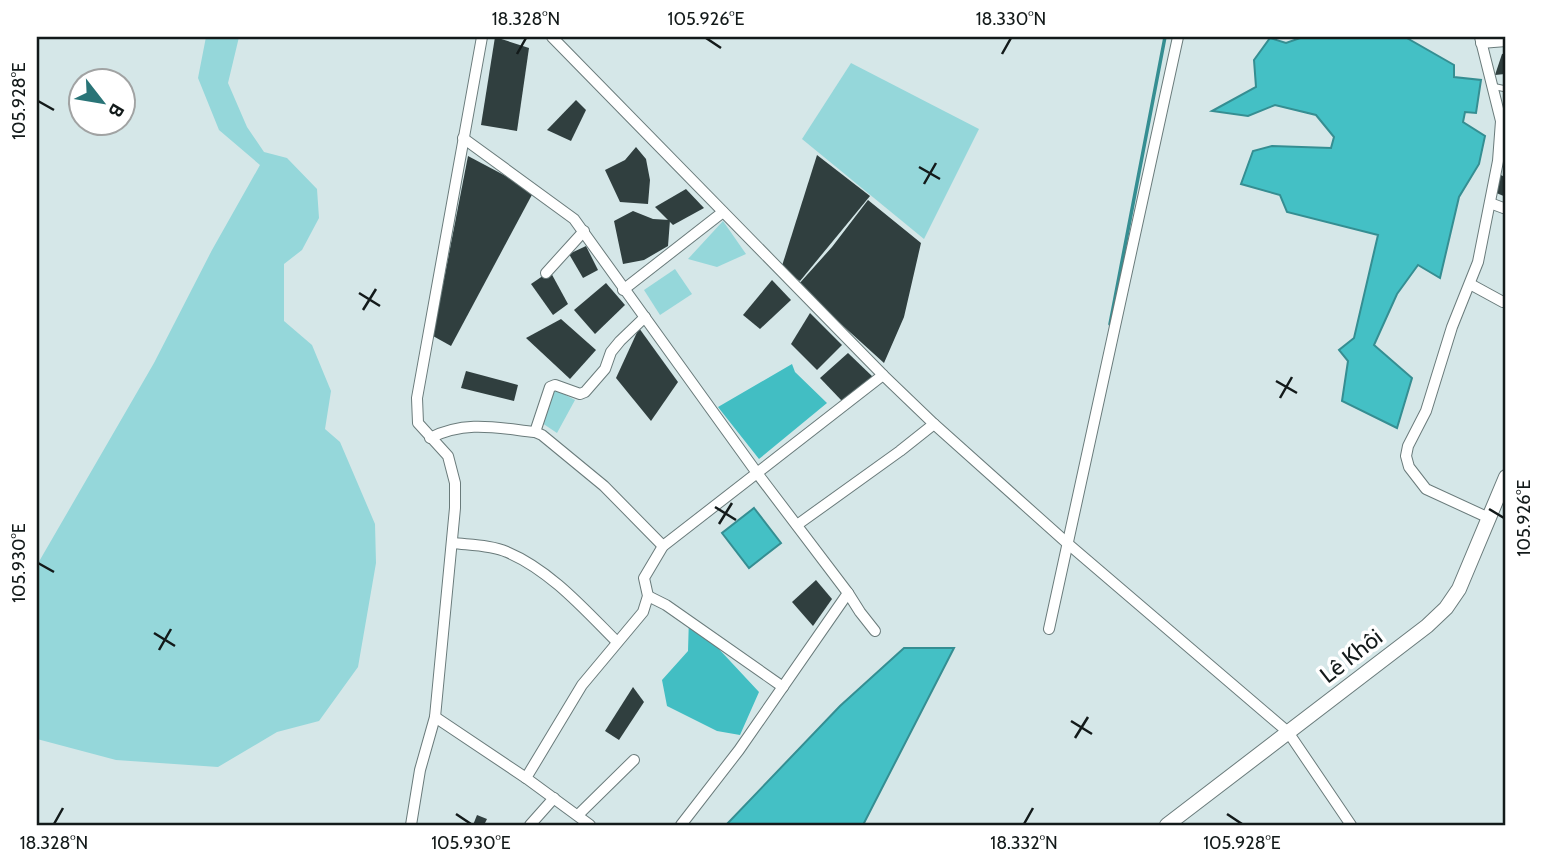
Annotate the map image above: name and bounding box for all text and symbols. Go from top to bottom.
text: 18.328°N [492,8,560,30]
text: 105.926°E [668,8,744,30]
text: 18.330°N [976,8,1046,30]
text: 105.928°E [8,62,30,140]
north arrow [66,66,136,136]
text: B [103,99,129,122]
text: 105.926°E [1513,480,1535,556]
text: 105.930°E [8,523,30,603]
street label: Lê Khôi [1314,623,1388,689]
text: 18.328°N [20,832,88,854]
text: 105.930°E [431,832,511,854]
text: 18.332°N [990,832,1058,854]
text: 105.928°E [1203,832,1281,854]

